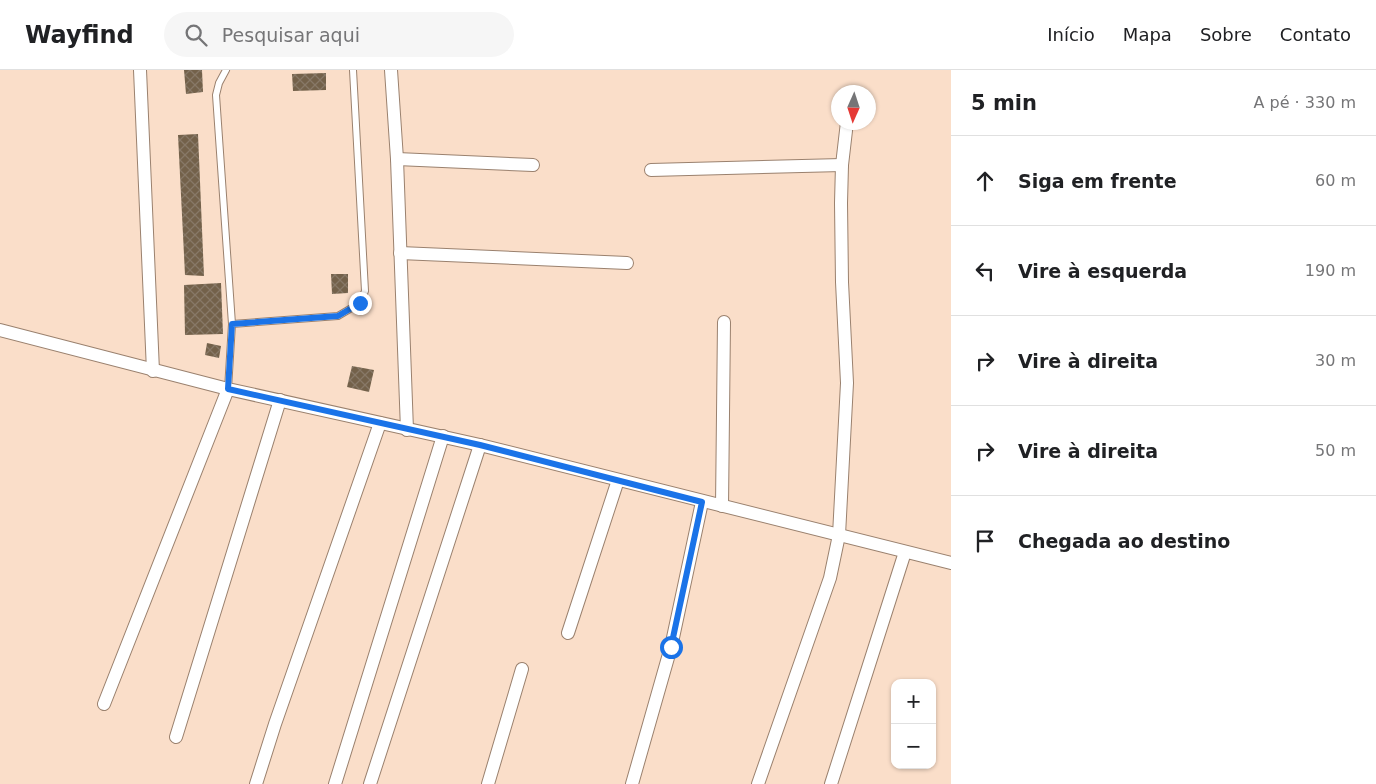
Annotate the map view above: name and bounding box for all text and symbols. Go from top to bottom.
search box [164,12,514,57]
text: Wayfind [25,21,134,49]
icon: search [182,21,210,49]
text: Pesquisar aqui [222,24,360,46]
text: Início [1047,24,1095,45]
text: Mapa [1123,24,1172,45]
text: Sobre [1200,24,1252,45]
text: Contato [1280,24,1351,45]
north arrow [831,85,876,130]
text: 5 min [971,91,1037,115]
text: A pé · 330 m [1254,93,1356,112]
icon: ahead [971,167,999,195]
text: Siga em frente [1018,170,1177,192]
text: 60 m [1315,171,1356,190]
icon: left [971,257,999,285]
text: Vire à esquerda [1018,260,1187,282]
text: 190 m [1305,261,1356,280]
route end [349,292,372,315]
icon: right [971,347,999,375]
text: Vire à direita [1018,350,1158,372]
text: 30 m [1315,351,1356,370]
icon: right [971,437,999,465]
text: Vire à direita [1018,440,1158,462]
text: 50 m [1315,441,1356,460]
icon: arrive [971,527,999,555]
text: Chegada ao destino [1018,530,1230,552]
route start [660,636,683,659]
map controls [891,679,936,769]
button: + [891,679,936,724]
button: − [891,724,936,769]

